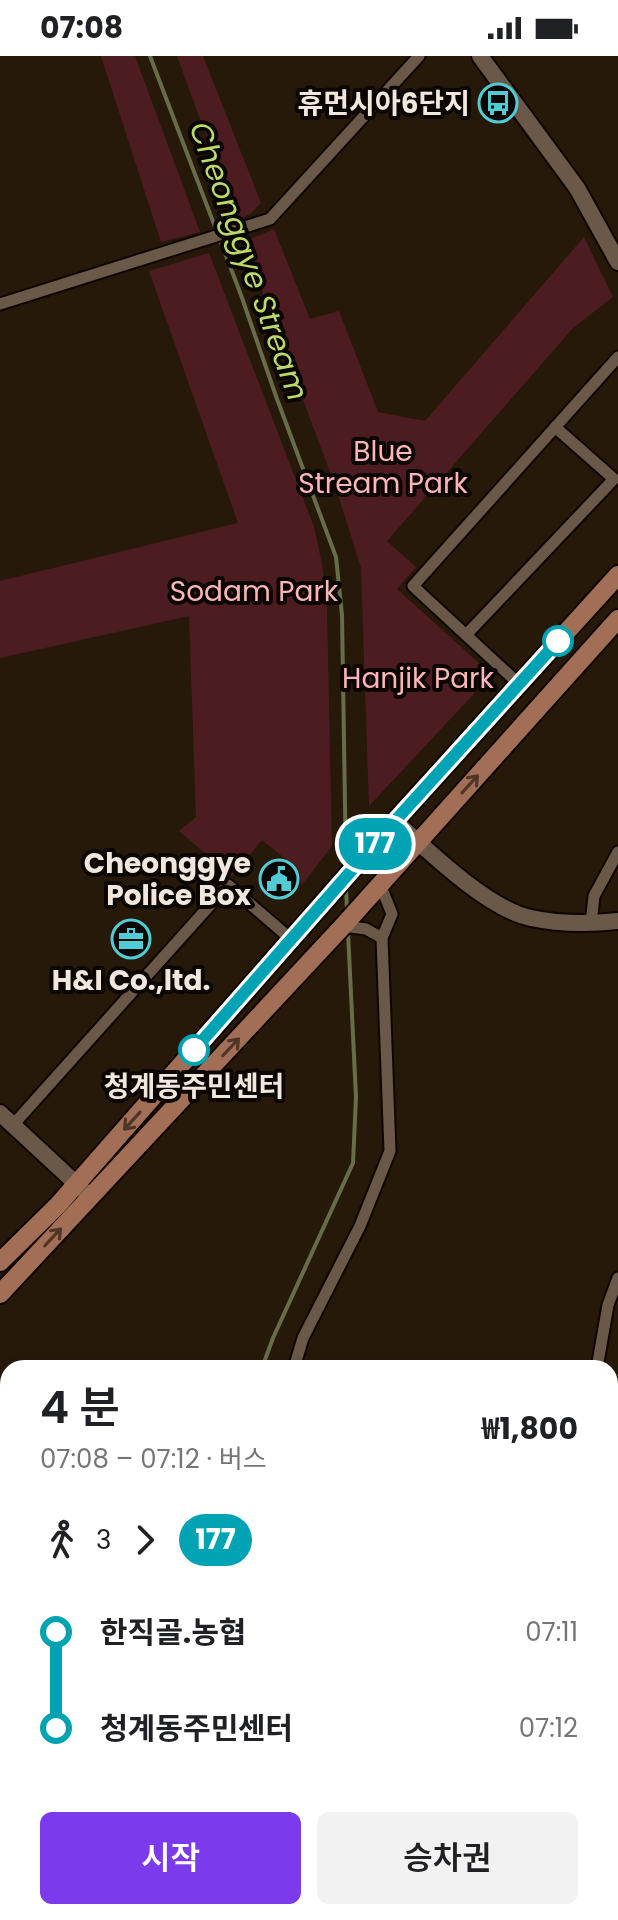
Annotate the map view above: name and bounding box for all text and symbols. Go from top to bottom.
text: 07:08 [40,6,123,49]
bus stop icon: 휴먼시아6단지 [477,82,519,124]
place label: 휴먼시아6단지 [298,84,470,123]
water label: Cheonggye Stream [179,116,319,406]
park label: Blue Stream Park [298,432,468,503]
park label: Sodam Park [170,572,339,611]
unlabelled marker [543,626,573,656]
park label: Hanjik Park [342,659,495,698]
one-way arrow [461,774,479,794]
line badge: 177 [329,818,421,870]
text: 177 [355,824,395,863]
place label: Cheonggye Police Box [84,844,252,915]
public building icon: Cheonggye Police Box [258,858,300,900]
office icon: H&I Co.,ltd. [110,918,152,960]
place label: H&I Co.,ltd. [52,961,210,1000]
marker: 청계동주민센터 [179,1035,209,1065]
one-way arrow [221,1037,240,1057]
place label: 청계동주민센터 [104,1067,284,1106]
one-way arrow [123,1110,141,1130]
one-way arrow [44,1227,63,1247]
text: 4 분 [40,1377,120,1438]
text: ₩1,800 [482,1407,578,1450]
text: 07:08 – 07:12 · 버스 [40,1441,267,1477]
icon: walk [40,1518,84,1562]
icon: forward [123,1518,167,1562]
text: 177 [195,1520,236,1559]
text: 3 [96,1522,111,1558]
text: 한직골.농협 [100,1611,246,1654]
text: 07:11 [525,1614,578,1650]
text: 청계동주민센터 [100,1707,293,1750]
text: 07:12 [519,1710,578,1746]
button: 시작 [40,1812,301,1904]
button: 승차권 [317,1812,578,1904]

